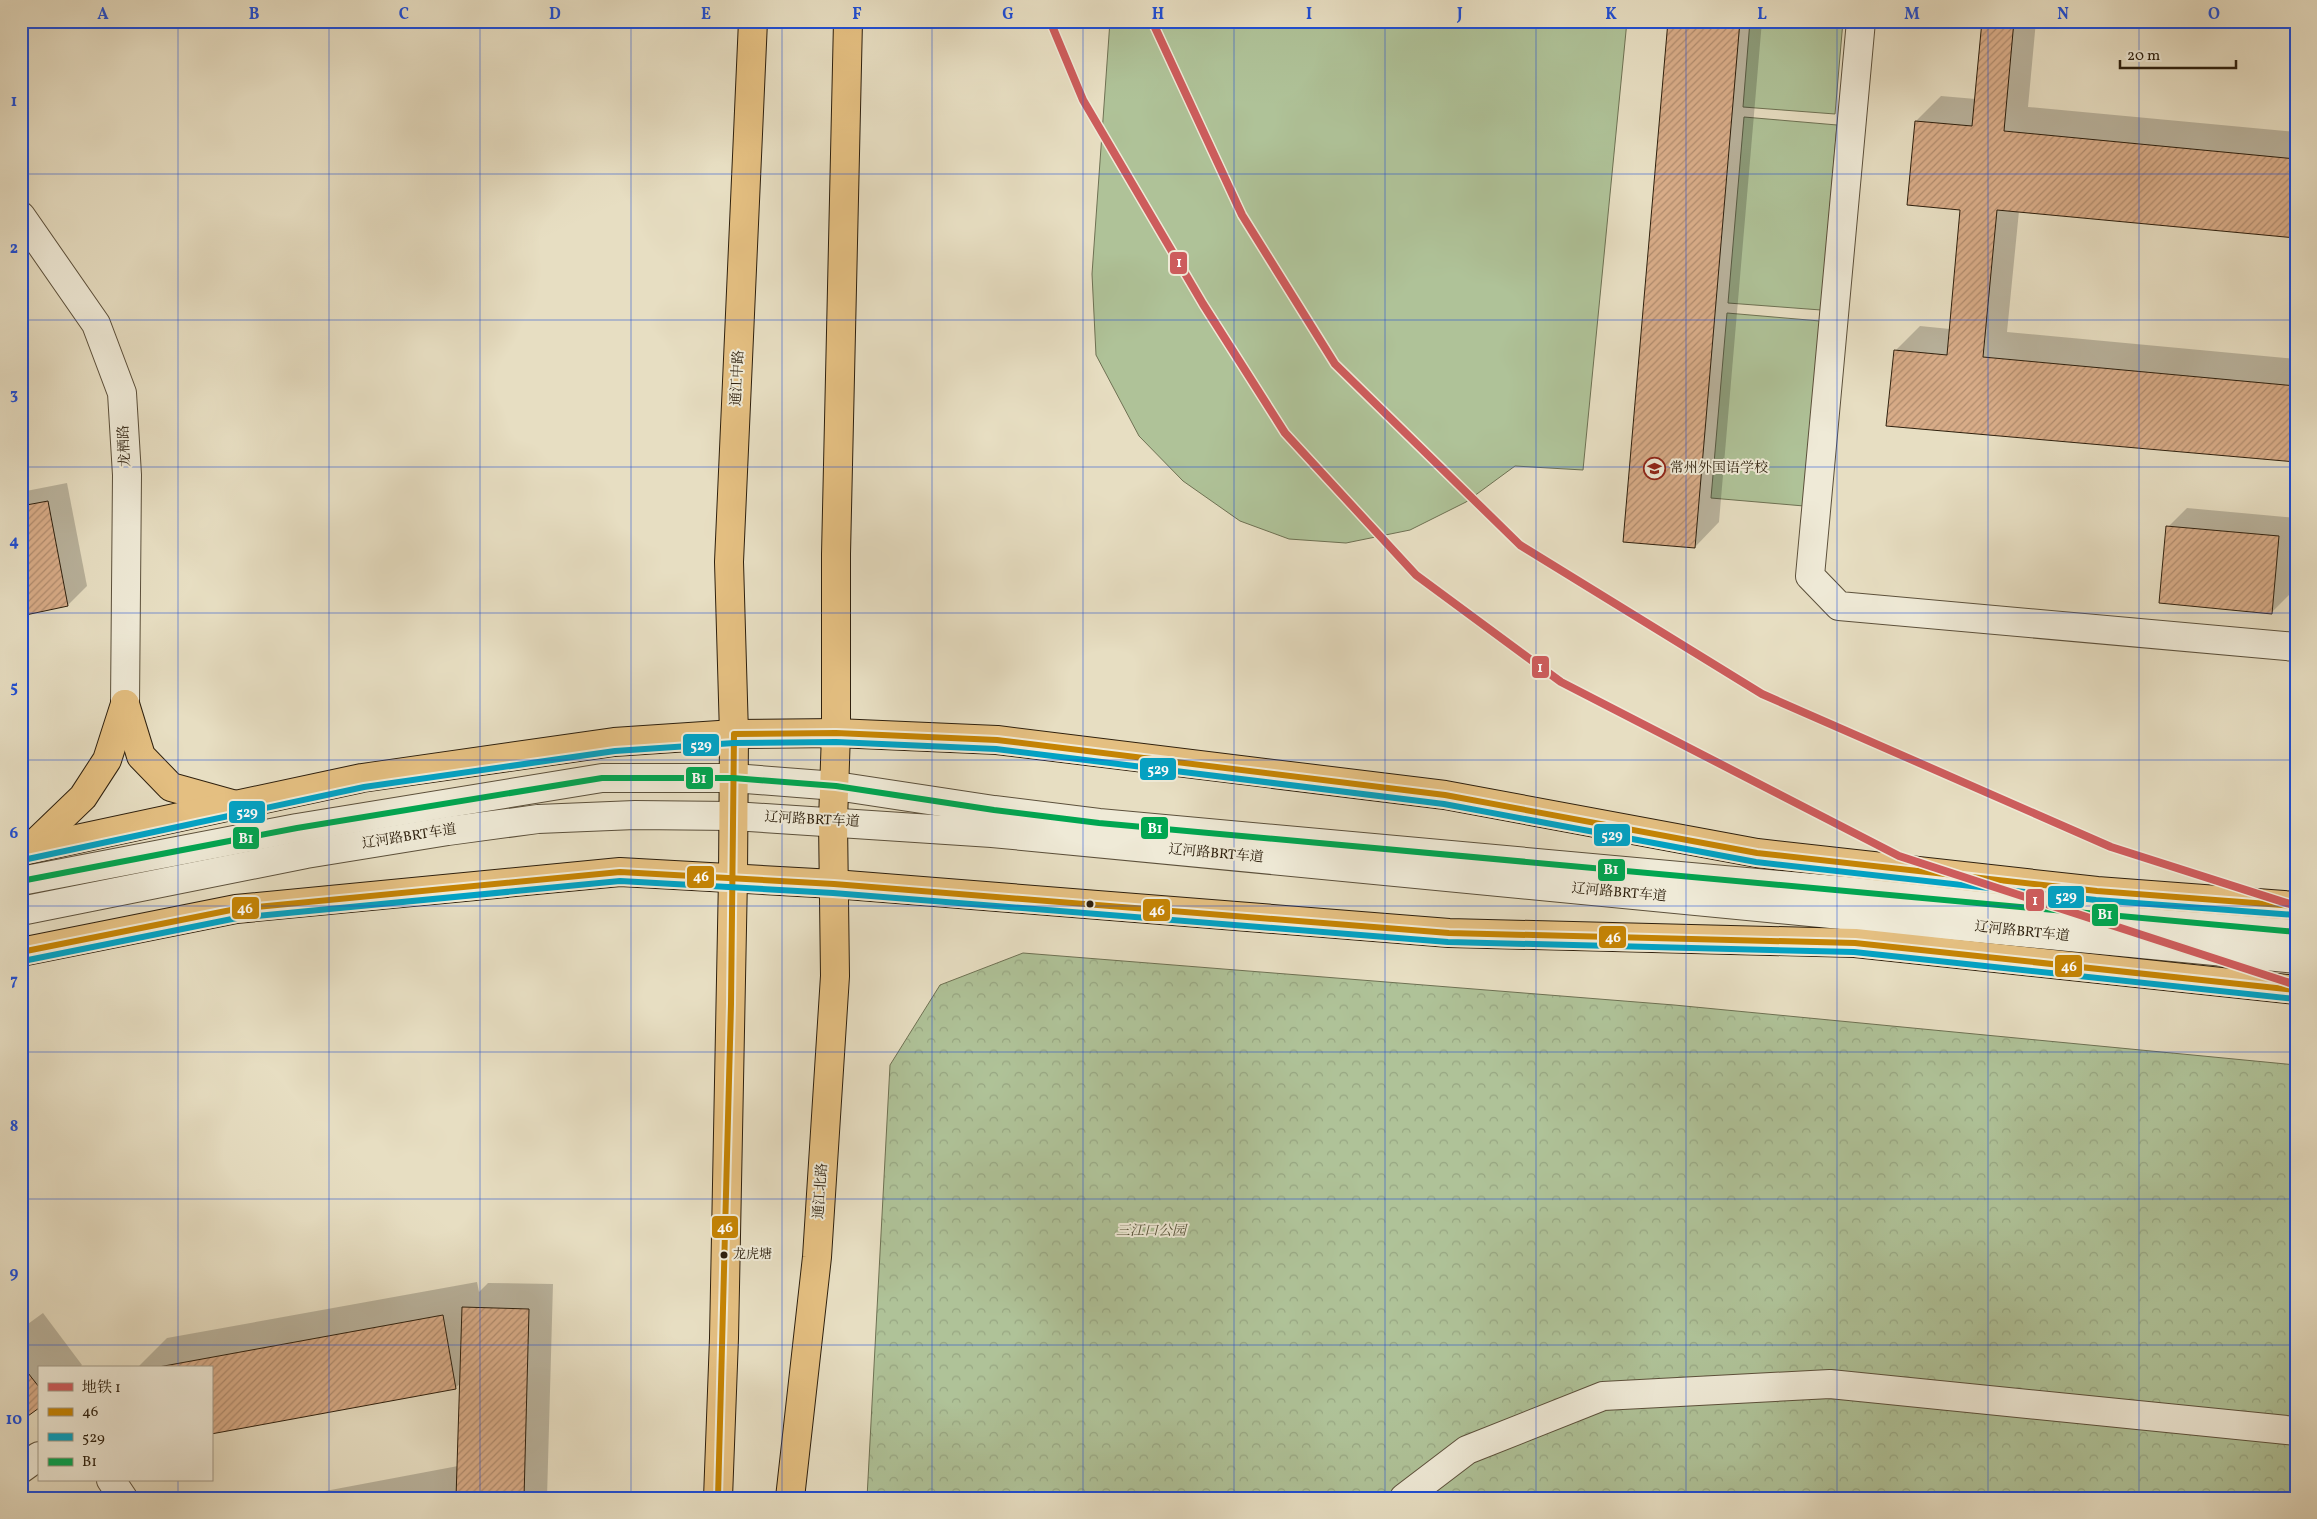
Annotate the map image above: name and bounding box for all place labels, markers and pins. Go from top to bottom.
school or university icon: 常州外国语学校 [1642,456,1666,480]
place label: 常州外国语学校 [1670,459,1768,478]
unlabelled marker [1085,899,1095,909]
place label: 龙虎塘 [733,1246,772,1264]
marker: 龙虎塘 [719,1250,729,1260]

